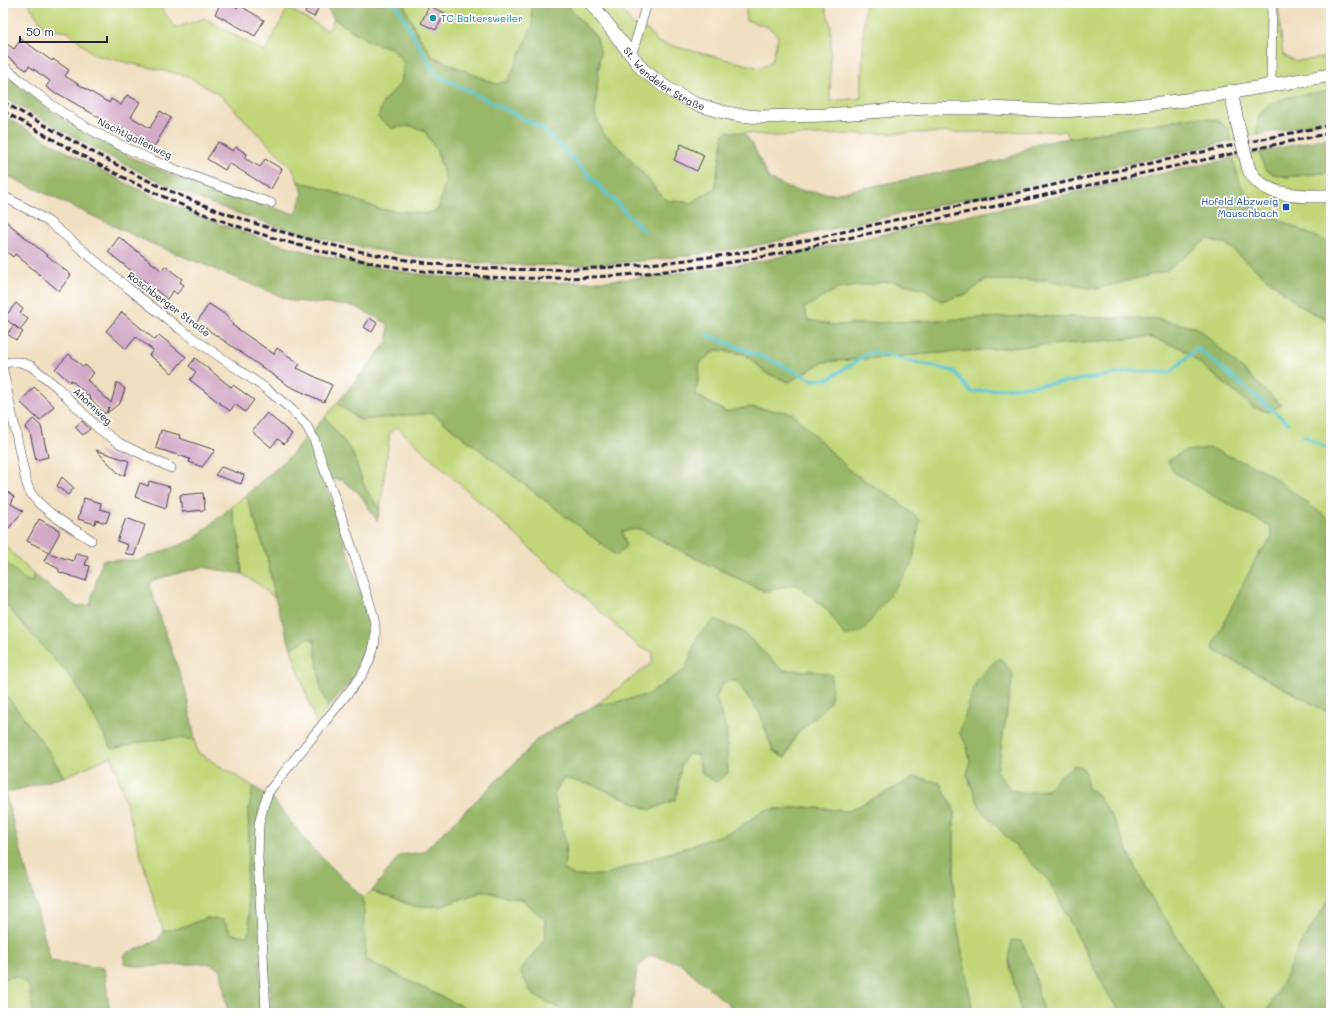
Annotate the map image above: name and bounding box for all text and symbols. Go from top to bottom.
place label: TC Baltersweiler [441,11,523,25]
marker: TC Baltersweiler [428,13,438,23]
scale bar [20,18,107,44]
text: 50 m [26,23,54,39]
street label: St. Wendeler Straße [620,44,707,113]
street label: Nachtigallenweg [95,114,175,162]
place label: Hofeld Abzweig Mauschbach [1201,194,1278,220]
marker: Hofeld Abzweig Mauschbach [1281,202,1291,212]
street label: Roschberger Straße [125,268,213,340]
street label: Ahornweg [70,384,116,428]

